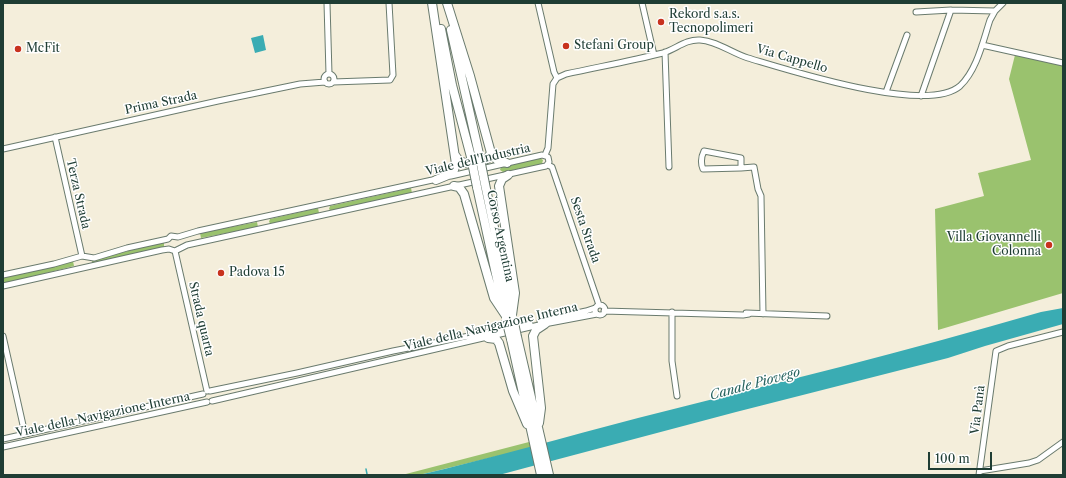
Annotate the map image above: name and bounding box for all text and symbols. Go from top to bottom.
place label: Rekord s.a.s. Tecnopolimeri [669,8,753,36]
marker: Rekord s.a.s. Tecnopolimeri [656,17,666,27]
place label: Stefani Group [574,39,654,53]
marker: Stefani Group [561,41,571,51]
place label: McFit [26,42,60,56]
street label: Via Cappello [755,42,829,76]
marker: McFit [13,44,23,54]
street label: Prima Strada [123,88,199,118]
street label: Viale dell'Industria [424,141,532,179]
street label: Terza Strada [63,157,93,231]
street label: Corso Argentina [483,189,517,283]
street label: Sesta Strada [567,195,603,265]
place label: Villa Giovannelli Colonna [947,231,1041,259]
marker: Villa Giovannelli Colonna [1044,240,1054,250]
place label: Padova 15 [229,266,285,280]
marker: Padova 15 [216,268,226,278]
street label: Strada quarta [185,280,217,358]
street label: Viale della Navigazione Interna [403,300,579,354]
water label: Canale Piovego [708,364,802,404]
street label: Via Panà [968,384,988,436]
street label: Viale della Navigazione Interna [15,389,191,441]
scale bar [930,444,994,470]
text: 100 m [935,451,970,466]

